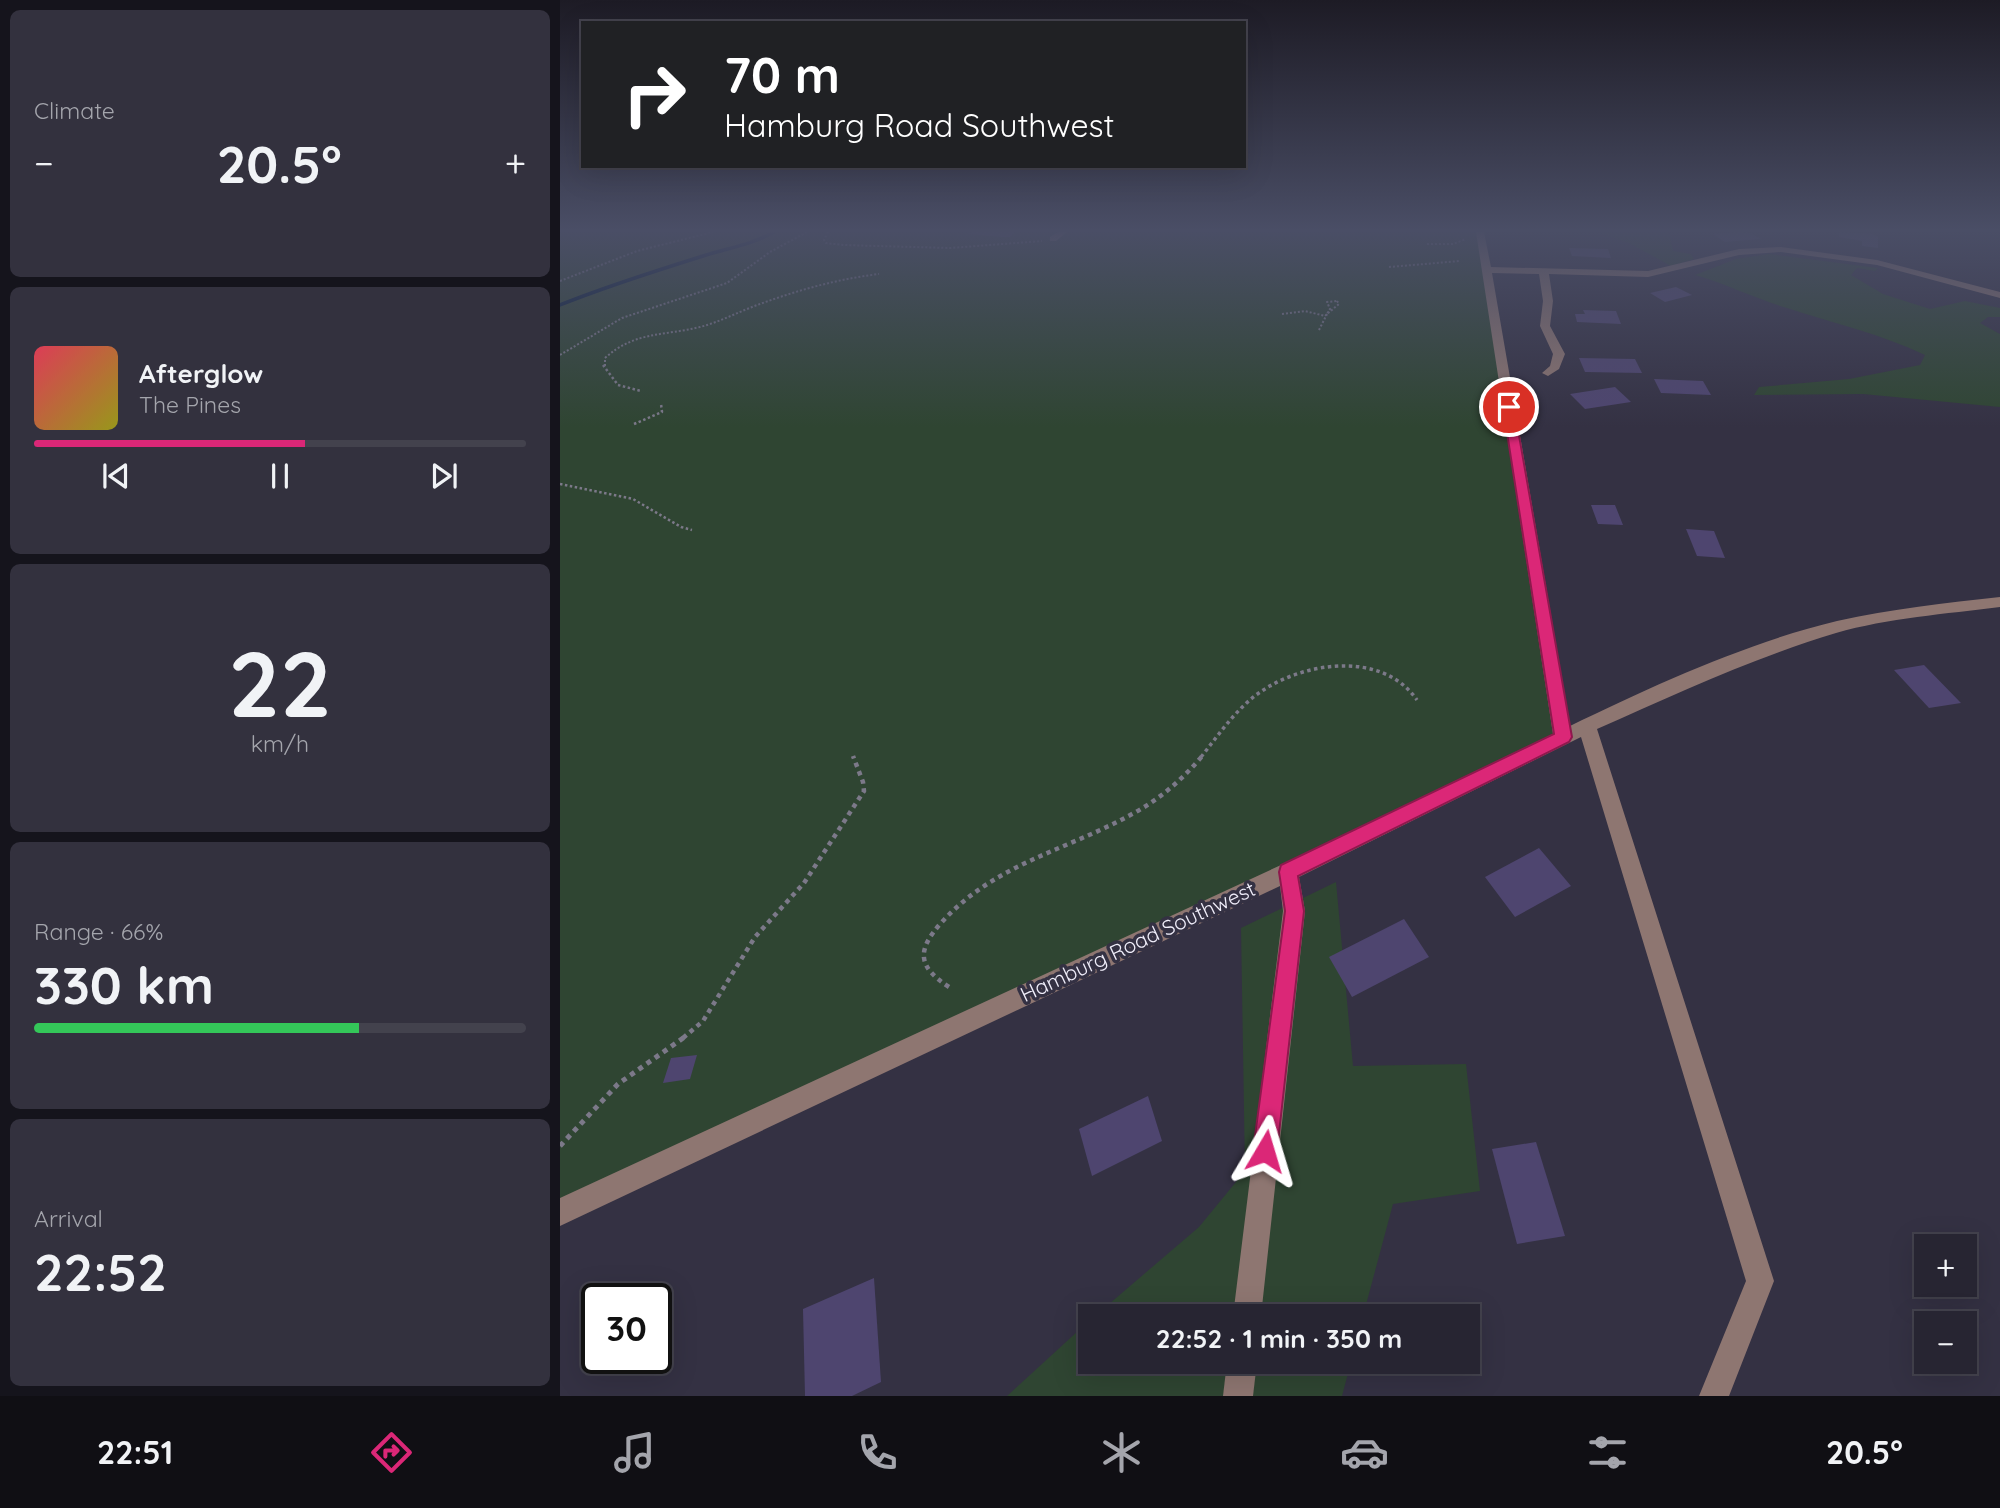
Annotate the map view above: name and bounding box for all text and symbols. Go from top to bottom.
text: 70 m [724,44,840,105]
icon: right [609,49,700,140]
text: Climate [34,96,115,125]
text: Hamburg Road Southwest [724,105,1114,145]
text: 20.5° [217,131,342,196]
text: − [34,139,54,187]
text: + [505,139,526,187]
text: Afterglow [139,357,263,390]
pin [1479,377,1539,437]
icon: arrive [1490,388,1528,426]
text: The Pines [139,390,241,419]
icon: previous [97,457,135,495]
icon: pause [261,457,299,495]
icon: next [425,457,463,495]
text: 22 [228,626,332,740]
text: km/h [251,729,309,758]
street label: Hamburg Road Southwest [1016,875,1259,1007]
text: Range · 66% [34,917,163,946]
text: 330 km [34,952,214,1017]
position arrow [1228,1114,1302,1188]
text: Arrival [34,1204,103,1233]
map controls [1914,1234,1977,1374]
button: + [1914,1234,1977,1297]
text: 22:52 [34,1239,167,1304]
speed limit sign: 30 [581,1283,672,1374]
button: − [1914,1311,1977,1374]
text: 22:52 · 1 min · 350 m [1156,1322,1402,1355]
icon: directions [367,1428,416,1477]
icon: music [610,1428,659,1477]
icon: phone [853,1428,902,1477]
icon: climate [1097,1428,1146,1477]
icon: car [1340,1428,1389,1477]
icon: filters [1583,1428,1632,1477]
text: 22:51 [97,1432,173,1472]
text: 20.5° [1826,1432,1903,1472]

